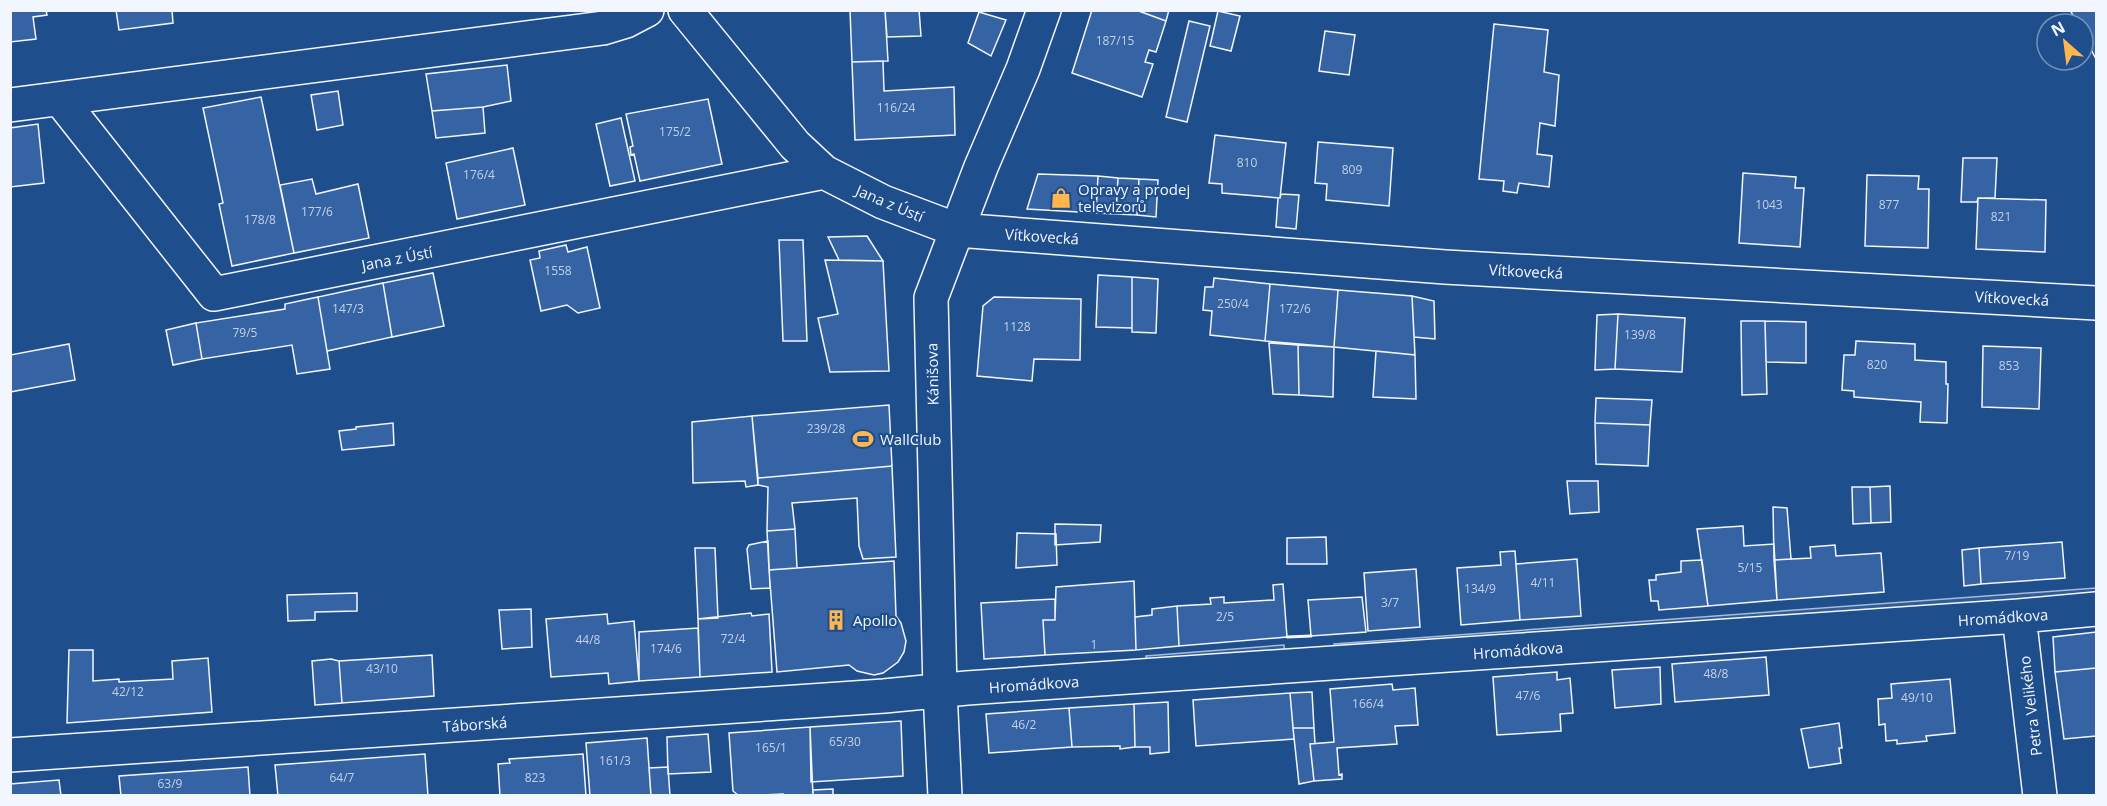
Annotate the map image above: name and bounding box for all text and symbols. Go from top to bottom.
north arrow [2035,12,2095,72]
text: N [2047,16,2069,42]
house number: 187/15 [1096,32,1134,49]
house number: 116/24 [877,99,915,116]
house number: 175/2 [659,123,691,140]
house number: 810 [1237,154,1257,171]
house number: 809 [1342,161,1362,178]
house number: 176/4 [463,166,495,183]
street label: Jana z Ústí [851,179,928,227]
place label: Opravy a prodej televizorů [1078,179,1190,216]
shop icon: Opravy a prodej televizorů [1049,186,1073,210]
house number: 1043 [1755,196,1783,213]
house number: 877 [1879,196,1899,213]
house number: 177/6 [301,203,333,220]
house number: 821 [1991,208,2011,225]
house number: 178/8 [244,211,276,228]
street label: Vítkovecká [1004,223,1080,249]
street label: Jana z Ústí [358,241,435,275]
street label: Vítkovecká [1488,259,1564,283]
house number: 1558 [544,262,572,279]
street label: Vítkovecká [1974,286,2050,310]
house number: 250/4 [1217,295,1249,312]
house number: 147/3 [332,300,364,317]
house number: 172/6 [1279,300,1311,317]
house number: 1128 [1003,318,1031,335]
house number: 79/5 [233,324,258,341]
house number: 139/8 [1624,326,1656,343]
street label: Kánišova [921,343,943,405]
house number: 820 [1867,356,1887,373]
house number: 853 [1999,357,2019,374]
house number: 239/28 [807,420,845,437]
sports icon: WallClub [851,427,875,451]
place label: WallClub [880,429,941,449]
house number: 7/19 [2005,547,2030,564]
house number: 5/15 [1738,559,1763,576]
house number: 4/11 [1531,574,1555,591]
house number: 134/9 [1464,580,1496,597]
house number: 3/7 [1381,594,1399,611]
street label: Hromádkova [1957,604,2049,630]
building icon: Apollo [824,608,848,632]
house number: 2/5 [1216,608,1234,625]
place label: Apollo [853,610,897,630]
house number: 72/4 [721,630,746,647]
house number: 44/8 [576,631,601,648]
house number: 1 [1091,636,1097,653]
street label: Hromádkova [1472,637,1564,663]
house number: 174/6 [650,640,682,657]
street label: Petra Velikého [2014,655,2046,757]
house number: 43/10 [366,660,398,677]
house number: 48/8 [1704,665,1729,682]
street label: Hromádkova [988,671,1080,697]
house number: 42/12 [112,683,144,700]
house number: 47/6 [1516,687,1541,704]
house number: 49/10 [1901,689,1933,706]
house number: 166/4 [1352,695,1384,712]
street label: Táborská [442,712,508,736]
house number: 46/2 [1012,716,1037,733]
house number: 65/30 [829,733,861,750]
house number: 165/1 [755,739,787,756]
house number: 161/3 [599,752,631,769]
house number: 64/7 [330,769,355,786]
house number: 823 [525,769,545,786]
house number: 63/9 [158,775,183,792]

